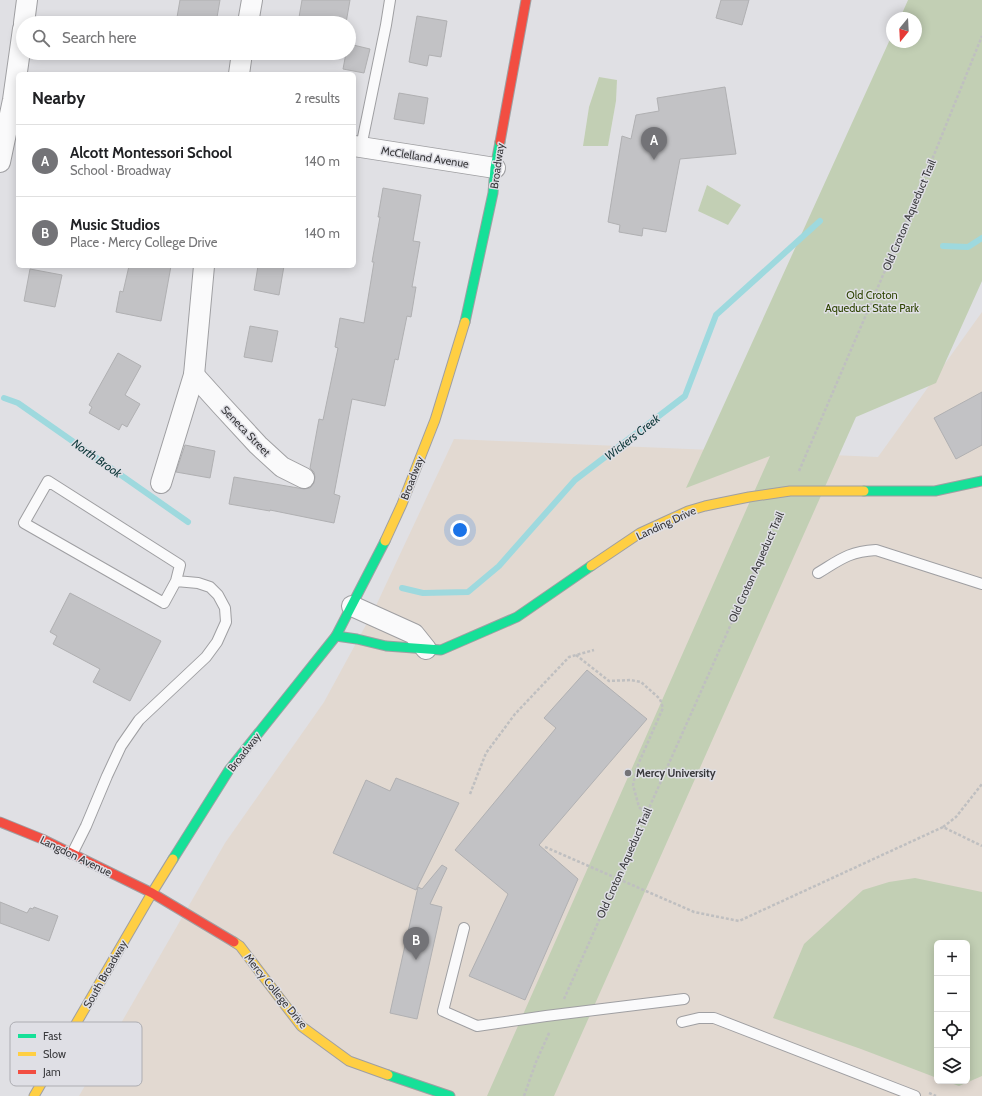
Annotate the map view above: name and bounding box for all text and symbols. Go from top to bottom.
north arrow [886,12,922,48]
search box [16,16,356,60]
icon: search [30,27,52,49]
text: Search here [62,29,137,47]
text: Nearby [32,88,85,108]
text: 2 results [295,90,340,106]
pin: A [641,127,667,160]
street label: Broadway [487,142,507,190]
street label: McClelland Avenue [380,143,470,171]
text: Alcott Montessori School [70,144,232,162]
text: A [41,153,49,169]
text: 140 m [305,153,340,169]
street label: Old Croton Aqueduct Trail [879,157,939,273]
text: School · Broadway [70,162,171,178]
text: Music Studios [70,216,160,234]
text: B [41,225,49,241]
text: 140 m [305,225,340,241]
text: Place · Mercy College Drive [70,234,217,250]
park label: Old Croton Aqueduct State Park [825,288,919,315]
street label: Seneca Street [218,403,274,459]
water label: Wickers Creek [601,410,663,463]
water label: North Brook [69,435,126,481]
street label: Broadway [397,454,427,502]
street label: Landing Drive [634,503,698,543]
street label: Old Croton Aqueduct Trail [725,509,787,624]
your location [450,520,470,540]
street label: Broadway [224,729,264,774]
place label: Mercy University [636,766,716,780]
marker: Mercy University [623,768,633,778]
street label: Old Croton Aqueduct Trail [593,805,655,920]
street label: Langdon Avenue [38,833,114,880]
pin: B [403,927,429,960]
street label: South Broadway [80,937,130,1010]
map controls [934,940,970,1084]
button: + [934,940,970,976]
street label: Mercy College Drive [241,951,311,1032]
button: − [934,976,970,1012]
button: locate [934,1012,970,1048]
legend [10,1022,142,1086]
text: Fast [43,1029,62,1043]
text: Slow [43,1047,66,1061]
button: layers [934,1048,970,1084]
text: Jam [42,1065,61,1079]

